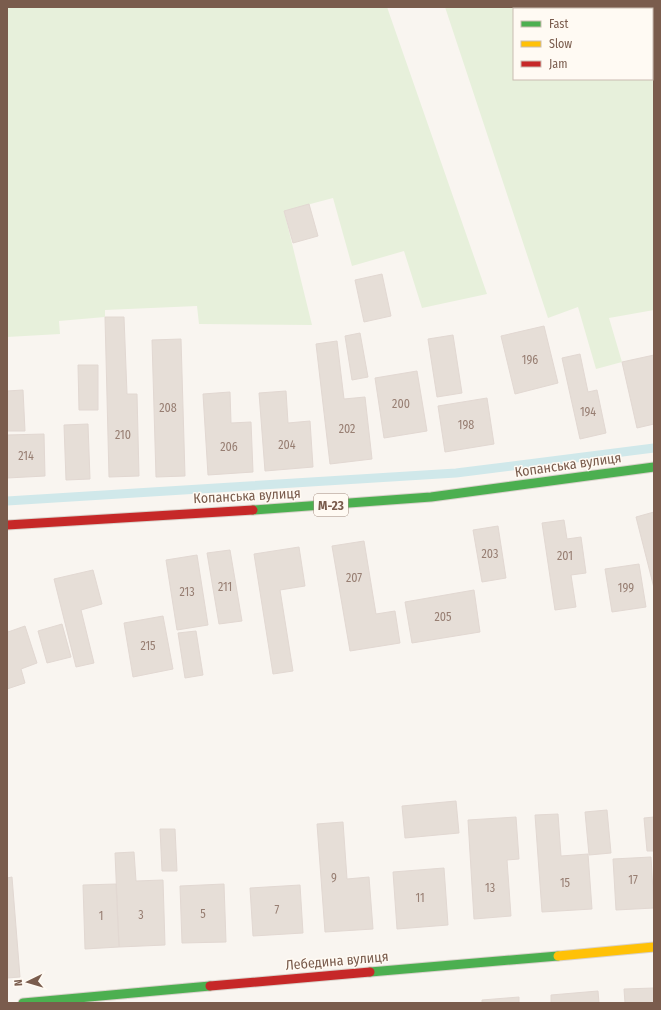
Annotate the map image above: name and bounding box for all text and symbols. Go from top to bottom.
legend [513,8,653,80]
text: Fast [549,17,568,31]
text: Slow [549,37,572,51]
text: Jam [549,57,567,71]
house number: 196 [522,353,538,367]
house number: 200 [392,397,410,411]
house number: 208 [159,401,177,415]
house number: 194 [580,405,596,419]
house number: 198 [458,418,474,432]
house number: 202 [339,422,355,436]
house number: 210 [115,428,131,442]
house number: 204 [278,438,296,452]
house number: 206 [220,440,238,454]
house number: 214 [18,449,34,463]
street label: Копанська вулиця [514,449,622,481]
street label: Копанська вулиця [193,485,301,507]
road number: М-23 [314,494,348,516]
house number: 203 [482,547,498,561]
house number: 201 [557,549,573,563]
house number: 207 [346,571,362,585]
house number: 211 [218,580,232,594]
house number: 199 [618,581,634,595]
house number: 213 [179,585,195,599]
house number: 205 [434,610,452,624]
house number: 215 [140,639,156,653]
house number: 9 [331,871,337,885]
house number: 17 [628,873,638,887]
house number: 15 [560,876,571,890]
house number: 13 [485,881,495,895]
house number: 11 [415,891,425,905]
house number: 7 [275,903,280,917]
house number: 5 [200,907,206,921]
house number: 3 [138,908,144,922]
house number: 1 [99,909,103,923]
street label: Лебедина вулиця [285,948,389,974]
north arrow [8,962,48,1002]
text: N [12,979,25,987]

